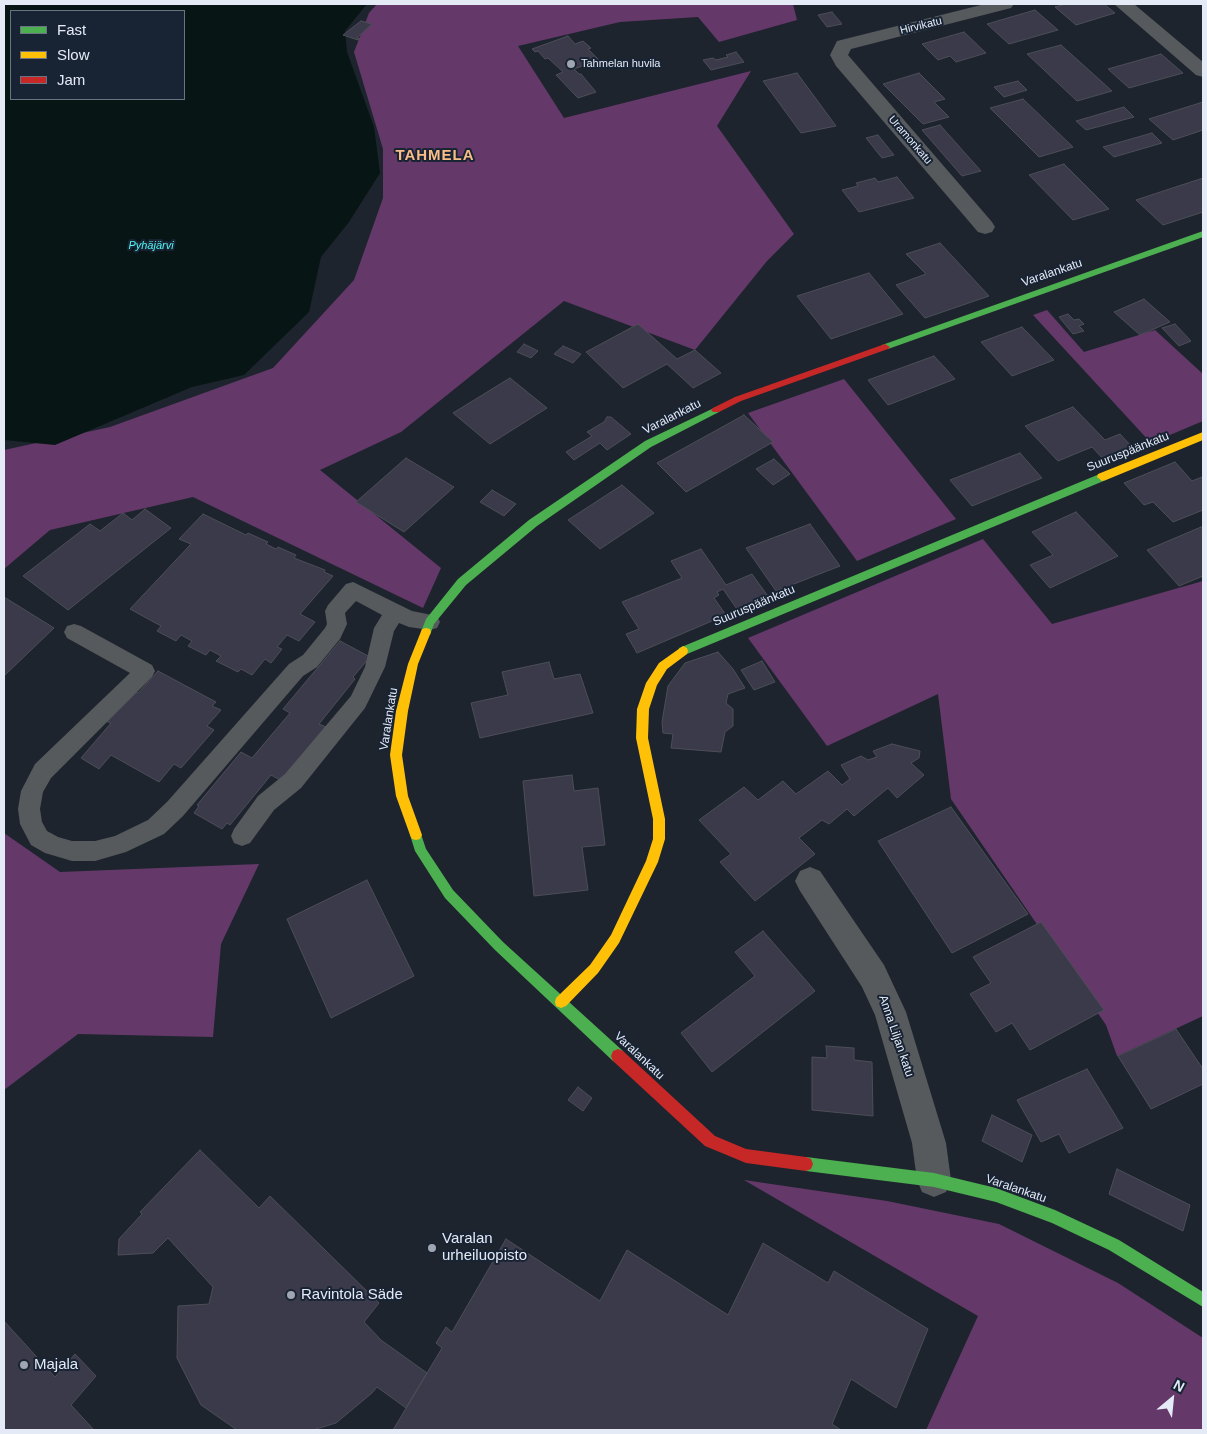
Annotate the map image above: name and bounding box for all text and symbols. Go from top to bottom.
legend [10,10,185,100]
street label: Hirvikatu [899,14,943,38]
text: Fast [57,21,86,38]
text: Slow [57,46,90,63]
place label: Tahmelan huvila [581,57,660,71]
marker: Tahmelan huvila [565,58,577,70]
text: Jam [57,71,85,88]
street label: Uramonkatu [885,113,935,167]
district label: TAHMELA [395,147,475,165]
water label: Pyhäjärvi [128,239,174,253]
street label: Varalankatu [1020,256,1084,290]
street label: Varalankatu [641,396,703,438]
street label: Suuruspäänkatu [1085,429,1171,475]
street label: Suuruspäänkatu [711,582,797,630]
street label: Varalankatu [377,687,401,751]
street label: Anna Liljan katu [875,993,917,1079]
street label: Varalankatu [611,1029,667,1083]
street label: Varalankatu [984,1172,1048,1206]
place label: Varalan urheiluopisto [442,1230,527,1265]
marker: Varalan urheiluopisto [426,1242,438,1254]
place label: Ravintola Säde [301,1286,403,1304]
marker: Ravintola Säde [285,1289,297,1301]
place label: Majala [34,1356,78,1374]
marker: Majala [18,1359,30,1371]
north arrow [1147,1374,1197,1424]
text: N [1171,1376,1187,1395]

